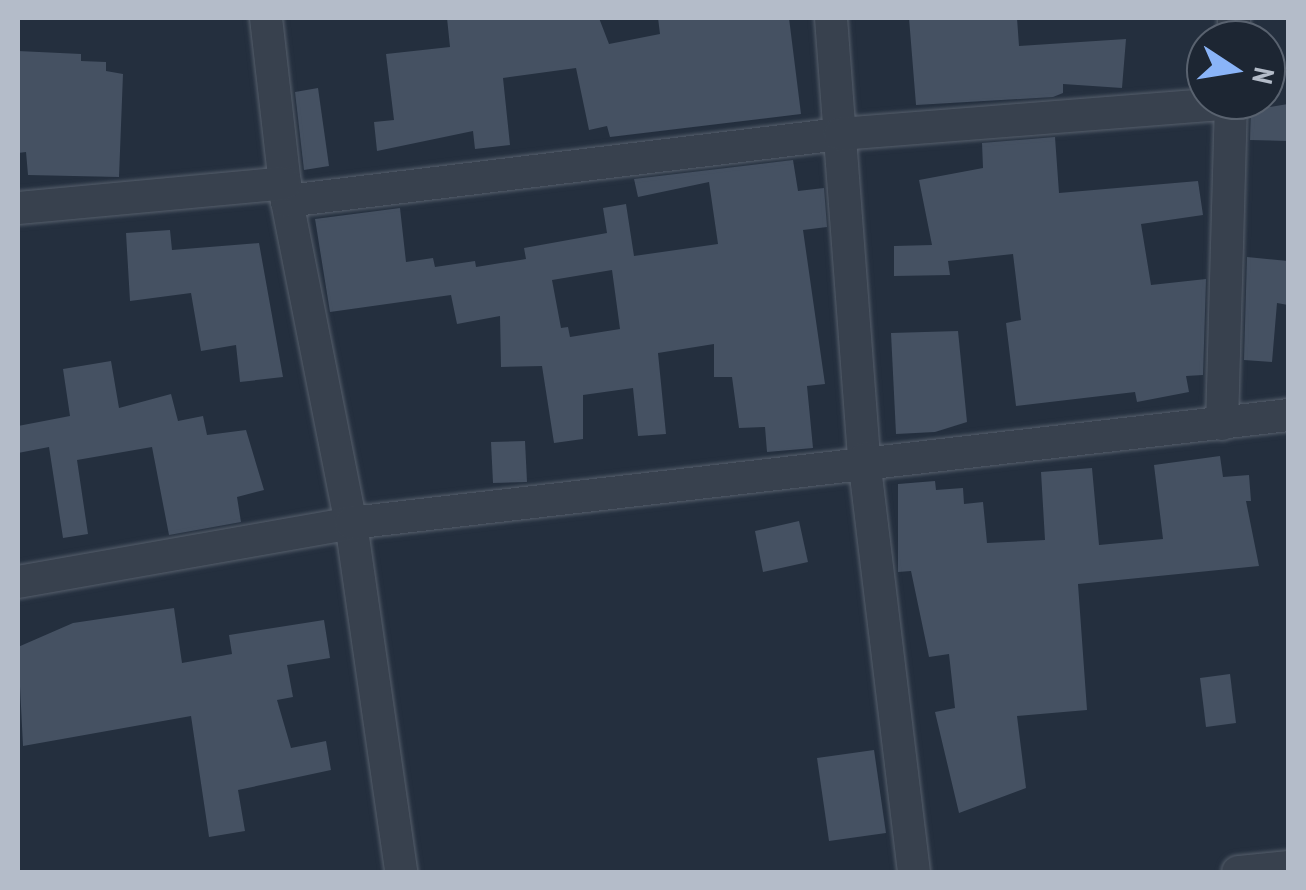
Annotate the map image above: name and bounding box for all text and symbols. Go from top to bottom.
north arrow [1186,20,1286,120]
text: N [1244,65,1284,87]

